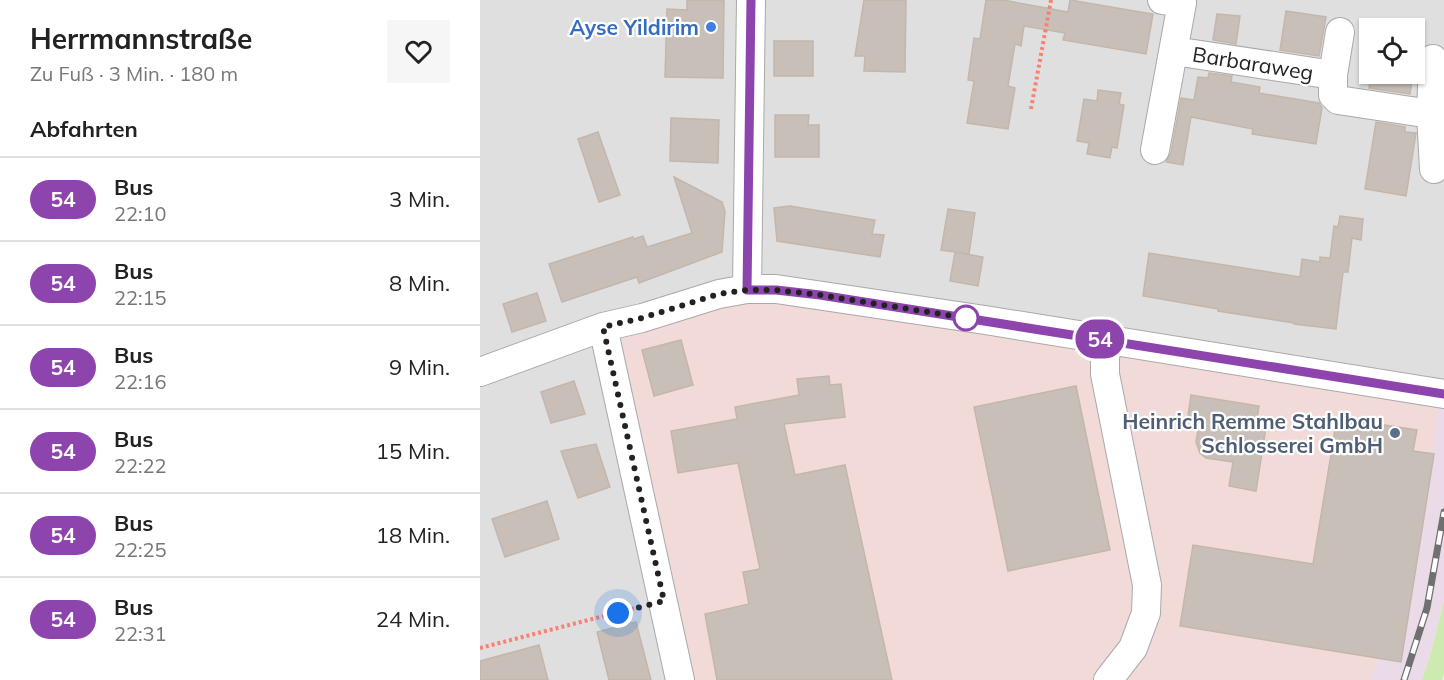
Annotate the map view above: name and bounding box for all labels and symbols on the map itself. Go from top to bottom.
place label: Ayse Yildirim [570,14,699,40]
marker: Ayse Yildirim [704,20,718,34]
street label: Barbaraweg [1191,41,1315,85]
unlabelled marker [953,305,979,331]
line badge: 54 [1073,320,1127,358]
place label: Heinrich Remme Stahlbau Schlosserei GmbH [1122,408,1383,458]
marker: Heinrich Remme Stahlbau Schlosserei GmbH [1388,426,1402,440]
your location [603,598,633,628]

